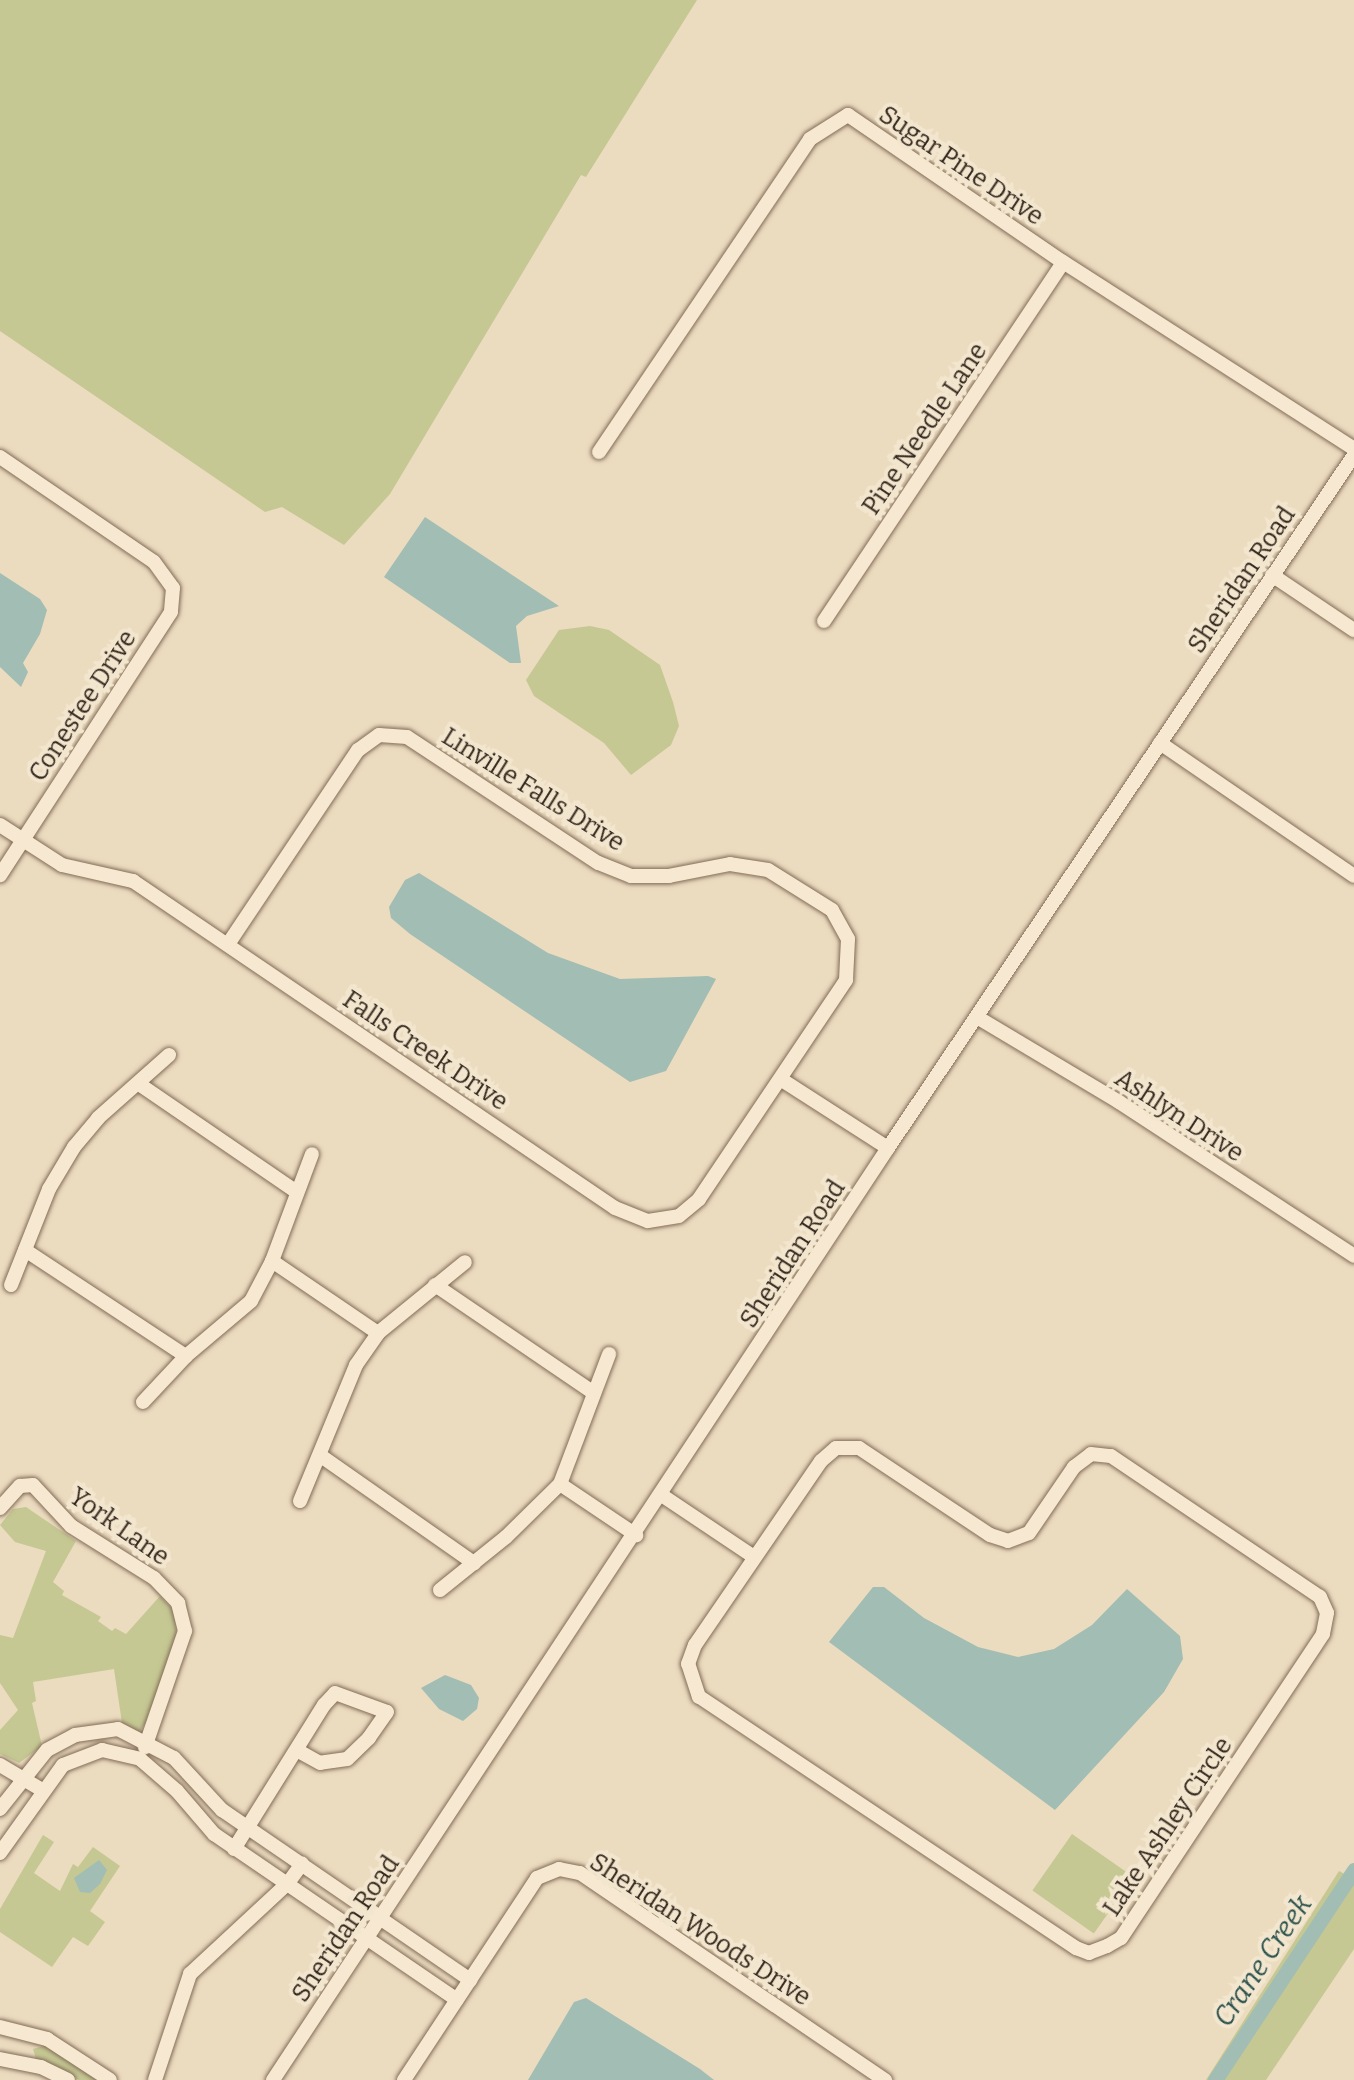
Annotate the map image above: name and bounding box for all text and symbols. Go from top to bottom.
street label: Sugar Pine Drive [873,100,1049,232]
street label: Pine Needle Lane [856,337,994,521]
street label: Sheridan Road [1182,501,1302,659]
street label: Conestee Drive [23,625,143,787]
street label: Linville Falls Drive [436,722,630,858]
street label: Falls Creek Drive [337,985,513,1117]
street label: Ashlyn Drive [1109,1063,1249,1169]
street label: Sheridan Road [734,1174,852,1334]
street label: York Lane [63,1482,175,1572]
street label: Lake Ashley Circle [1097,1732,1239,1922]
street label: Sheridan Woods Drive [584,1847,816,2013]
street label: Sheridan Road [286,1850,406,2008]
water label: Crane Creek [1207,1889,1319,2033]

